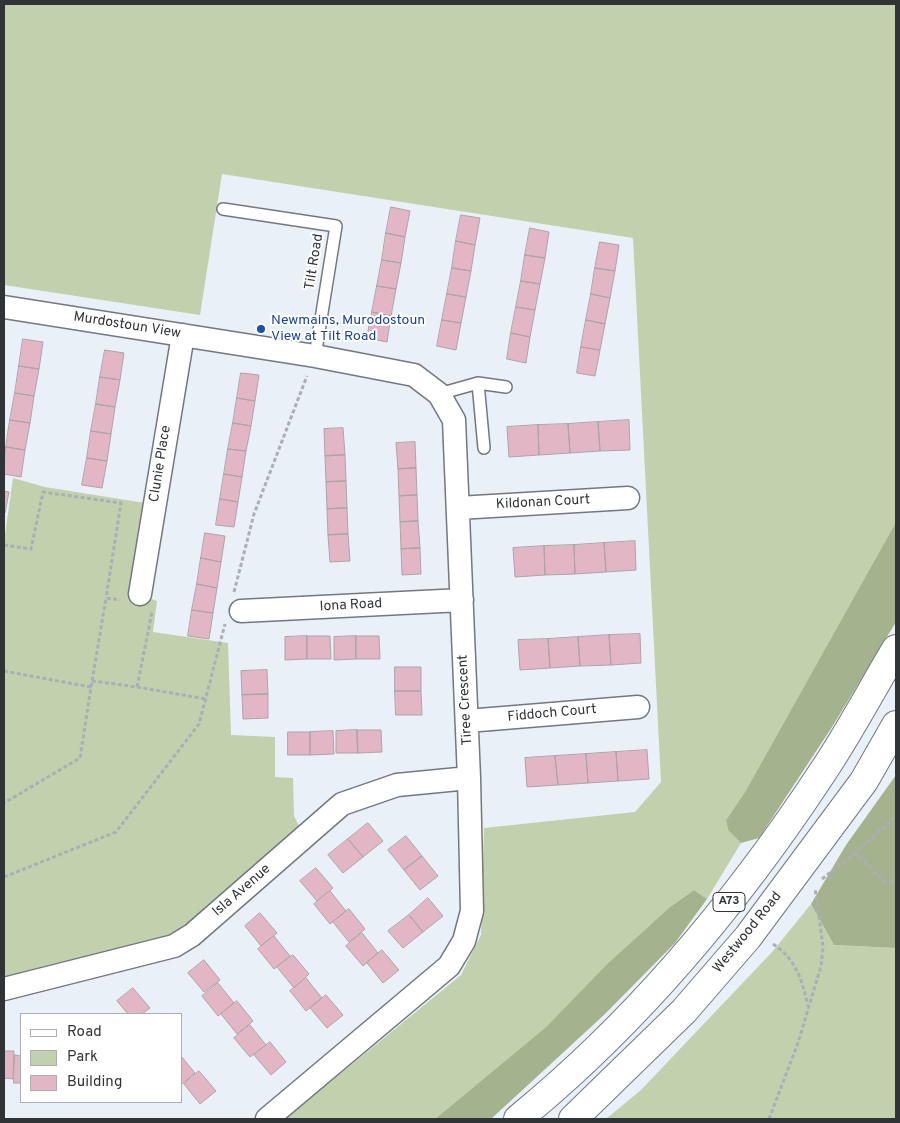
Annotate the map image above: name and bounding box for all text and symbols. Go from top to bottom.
street label: Tilt Road [302,233,328,291]
street label: Murdostoun View [72,309,182,343]
place label: Newmains, Murodostoun View at Tilt Road [271,313,425,346]
marker: Newmains, Murodostoun View at Tilt Road [255,323,267,335]
street label: Clunie Place [147,424,175,504]
street label: Kildonan Court [495,492,591,514]
street label: Iona Road [319,596,383,616]
street label: Tiree Crescent [455,654,477,746]
street label: Fiddoch Court [507,702,597,726]
street label: Isla Avenue [210,861,274,921]
street label: Westwood Road [710,889,786,977]
road number: A73 [713,892,745,912]
legend [20,1013,182,1103]
text: Road [67,1023,102,1042]
text: Park [67,1048,98,1067]
text: Building [67,1073,122,1092]

